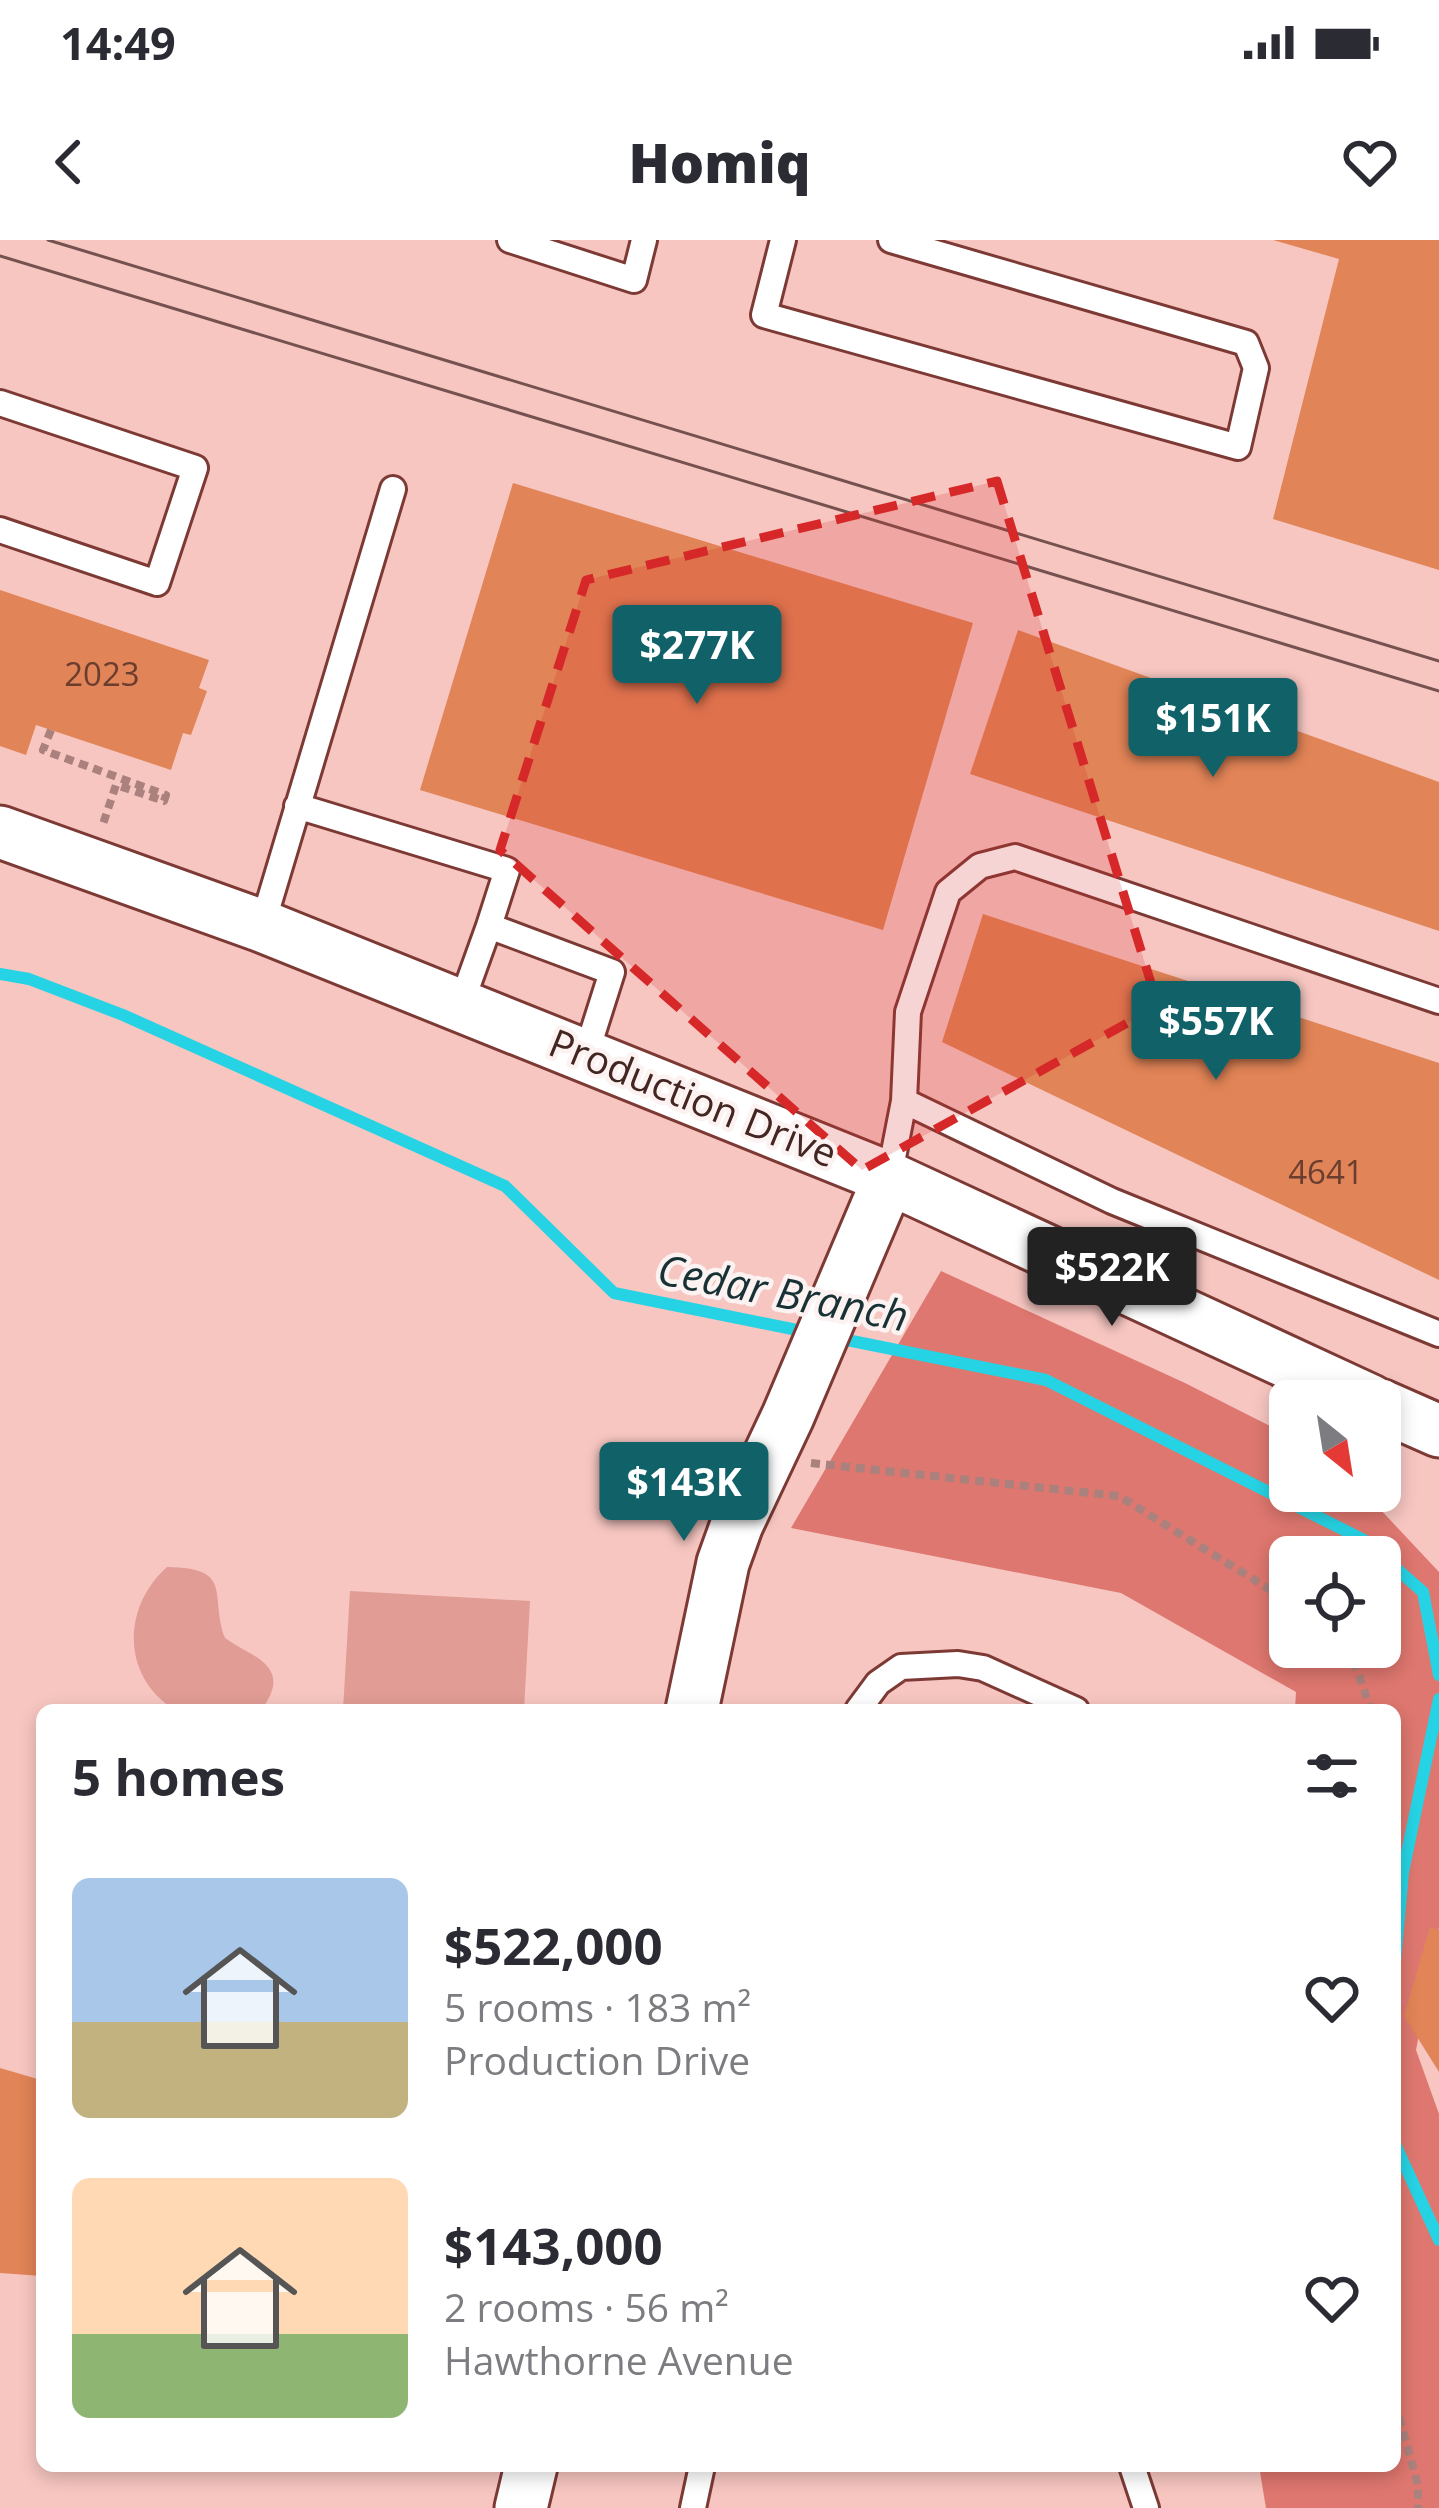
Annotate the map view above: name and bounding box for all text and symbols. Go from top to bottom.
text: 14:49 [60,12,176,73]
text: Homiq [628,125,811,199]
icon: back [36,129,102,195]
icon: heart [1337,129,1403,195]
pin: $277K [613,605,781,707]
text: $277K [639,617,755,670]
house number: 2023 [64,651,140,696]
pin: $151K [1129,678,1297,780]
text: $151K [1155,690,1271,743]
pin: $557K [1132,981,1300,1083]
text: $557K [1158,993,1274,1046]
street label: Production Drive [542,1015,845,1179]
house number: 4641 [1288,1149,1364,1194]
pin: $522K [1028,1227,1196,1329]
water label: Cedar Branch [653,1239,913,1344]
text: $522K [1054,1239,1170,1292]
north arrow [1269,1380,1401,1512]
map controls [1269,1380,1401,1668]
pin: $143K [600,1442,768,1544]
text: $143K [626,1454,742,1507]
button: locate [1269,1536,1401,1668]
text: 5 homes [72,1741,285,1811]
icon: filters [1299,1743,1365,1809]
text: $522,000 [444,1910,663,1980]
icon: home [168,1926,312,2070]
icon: heart [1299,1965,1365,2031]
text: 5 rooms · 183 m² [444,1980,751,2033]
text: Production Drive [444,2033,750,2086]
text: $143,000 [444,2210,663,2280]
icon: home [168,2226,312,2370]
icon: heart [1299,2265,1365,2331]
text: 2 rooms · 56 m² [444,2280,729,2333]
text: Hawthorne Avenue [444,2333,794,2386]

